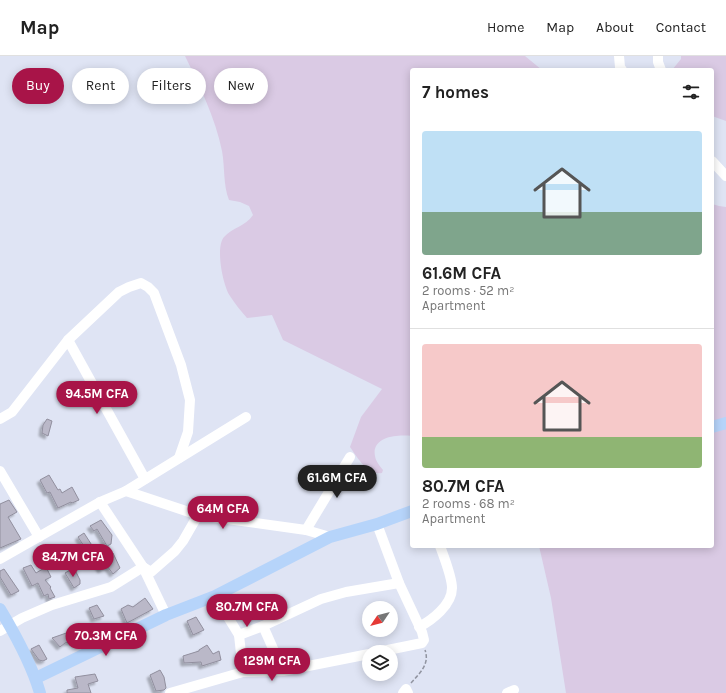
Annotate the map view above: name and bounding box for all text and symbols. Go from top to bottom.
text: Map [20,17,59,39]
text: Home [487,19,524,36]
text: Map [546,19,574,36]
text: About [596,19,634,36]
text: Contact [656,19,706,36]
chip: Buy [12,68,64,104]
chip: Rent [72,68,129,104]
chip: Filters [137,68,206,104]
chip: New [214,68,268,104]
icon: filters [680,81,702,103]
text: 7 homes [422,82,489,102]
icon: home [526,157,598,229]
text: 61.6M CFA [422,263,501,283]
text: 2 rooms · 52 m² [422,283,514,298]
text: Apartment [422,298,485,313]
icon: home [526,370,598,442]
pin: 94.5M CFA [51,381,143,415]
text: 94.5M CFA [65,386,129,401]
pin: 61.6M CFA [291,465,383,499]
text: 61.6M CFA [307,470,367,485]
text: 80.7M CFA [422,476,505,496]
pin: 64M CFA [186,496,260,530]
text: 2 rooms · 68 m² [422,496,515,511]
text: 64M CFA [197,501,249,516]
text: Apartment [422,511,485,526]
pin: 84.7M CFA [27,544,119,578]
text: 84.7M CFA [42,549,104,564]
pin: 80.7M CFA [201,594,293,628]
text: 80.7M CFA [215,599,279,614]
north arrow [362,601,398,637]
map controls [362,601,398,681]
pin: 70.3M CFA [60,623,152,657]
text: 70.3M CFA [75,628,137,643]
button: layers [362,645,398,681]
pin: 129M CFA [231,648,313,682]
text: 129M CFA [243,653,301,668]

